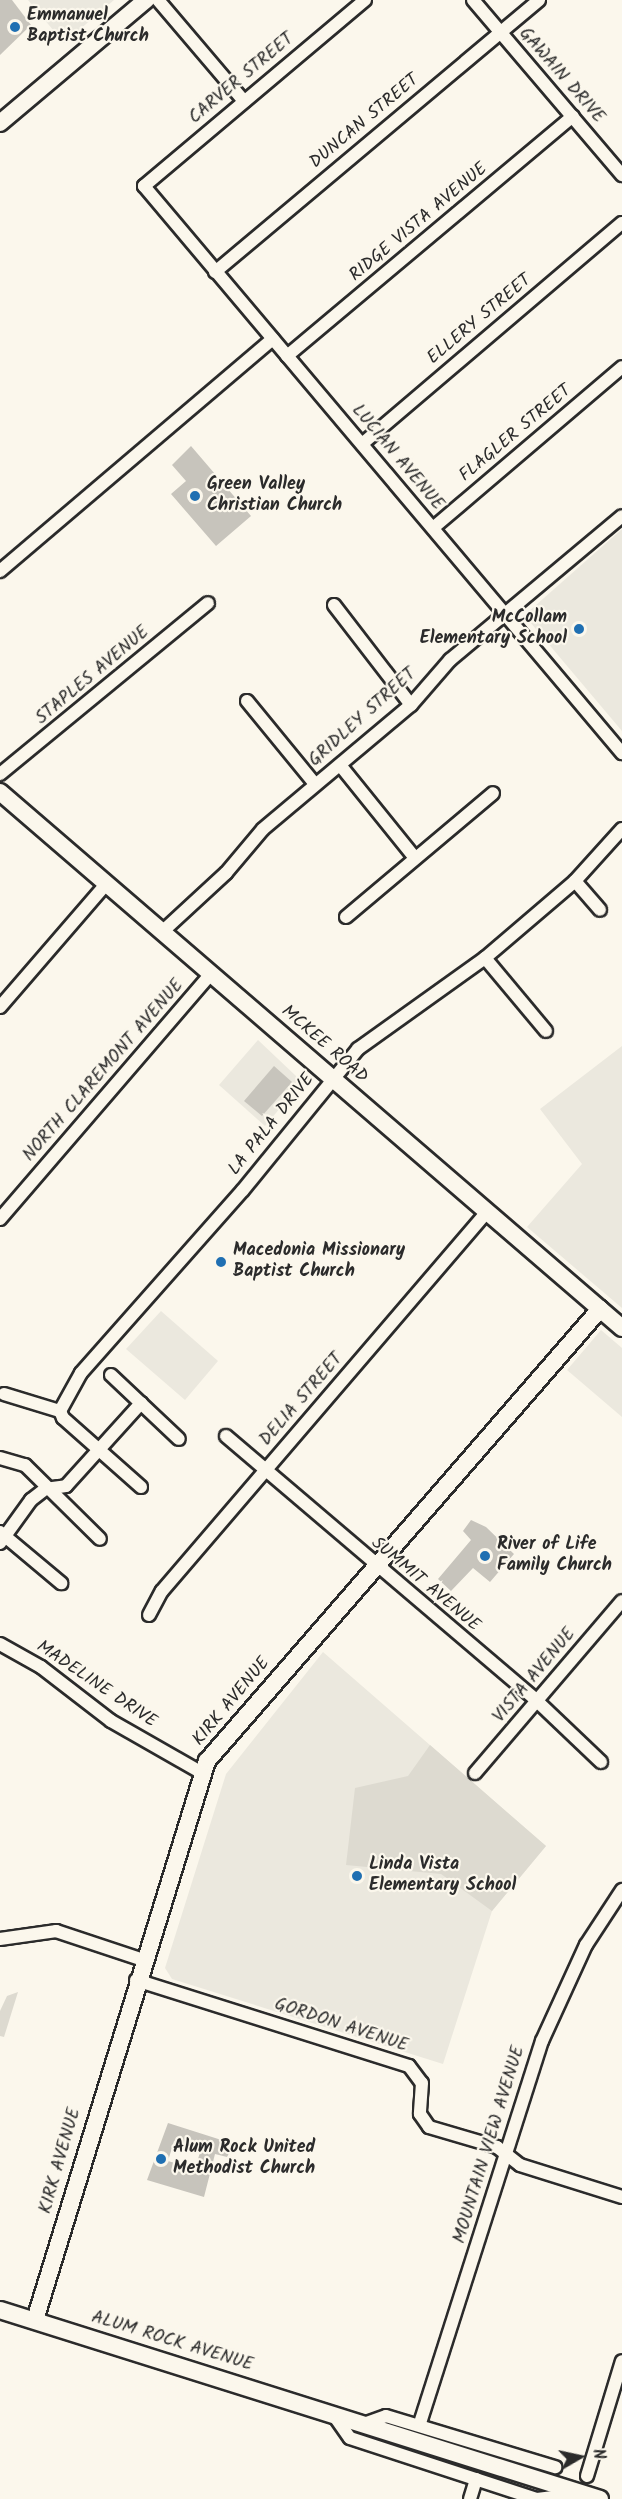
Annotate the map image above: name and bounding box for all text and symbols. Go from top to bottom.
place label: Emmanuel Baptist Church [27,6,149,48]
marker: Emmanuel Baptist Church [8,20,22,34]
street label: GAWAIN DRIVE [514,24,608,128]
street label: CARVER STREET [185,29,299,129]
street label: DUNCAN STREET [306,70,424,174]
street label: RIDGE VISTA AVENUE [346,159,492,287]
street label: ELLERY STREET [424,270,536,370]
street label: FLAGLER STREET [456,381,576,487]
street label: LUCIAN AVENUE [346,401,448,515]
place label: Green Valley Christian Church [207,475,342,518]
marker: Green Valley Christian Church [188,489,202,503]
place label: McCollam Elementary School [420,608,567,650]
street label: STAPLES AVENUE [32,622,154,730]
marker: McCollam Elementary School [572,622,586,636]
street label: GRIDLEY STREET [305,664,421,772]
street label: NORTH CLAREMONT AVENUE [19,976,189,1166]
street label: MCKEE ROAD [276,1001,372,1089]
street label: LA PALA DRIVE [224,1070,320,1180]
place label: Macedonia Missionary Baptist Church [233,1241,405,1284]
marker: Macedonia Missionary Baptist Church [214,1255,228,1269]
street label: DELIA STREET [256,1349,348,1451]
street label: SUMMIT AVENUE [366,1533,484,1637]
place label: River of Life Family Church [497,1535,612,1578]
marker: River of Life Family Church [478,1549,492,1563]
street label: VISTA AVENUE [489,1624,581,1728]
street label: MADELINE DRIVE [32,1637,160,1733]
street label: KIRK AVENUE [189,1653,275,1751]
place label: Linda Vista Elementary School [369,1855,516,1898]
marker: Linda Vista Elementary School [350,1869,364,1883]
street label: GORDON AVENUE [272,1994,410,2058]
street label: MOUNTAIN VIEW AVENUE [450,2044,530,2246]
street label: KIRK AVENUE [36,2106,86,2216]
place label: Alum Rock United Methodist Church [173,2138,315,2180]
marker: Alum Rock United Methodist Church [154,2152,168,2166]
street label: ALUM ROCK AVENUE [89,2307,255,2377]
north arrow [550,2427,610,2487]
text: N [585,2447,611,2461]

